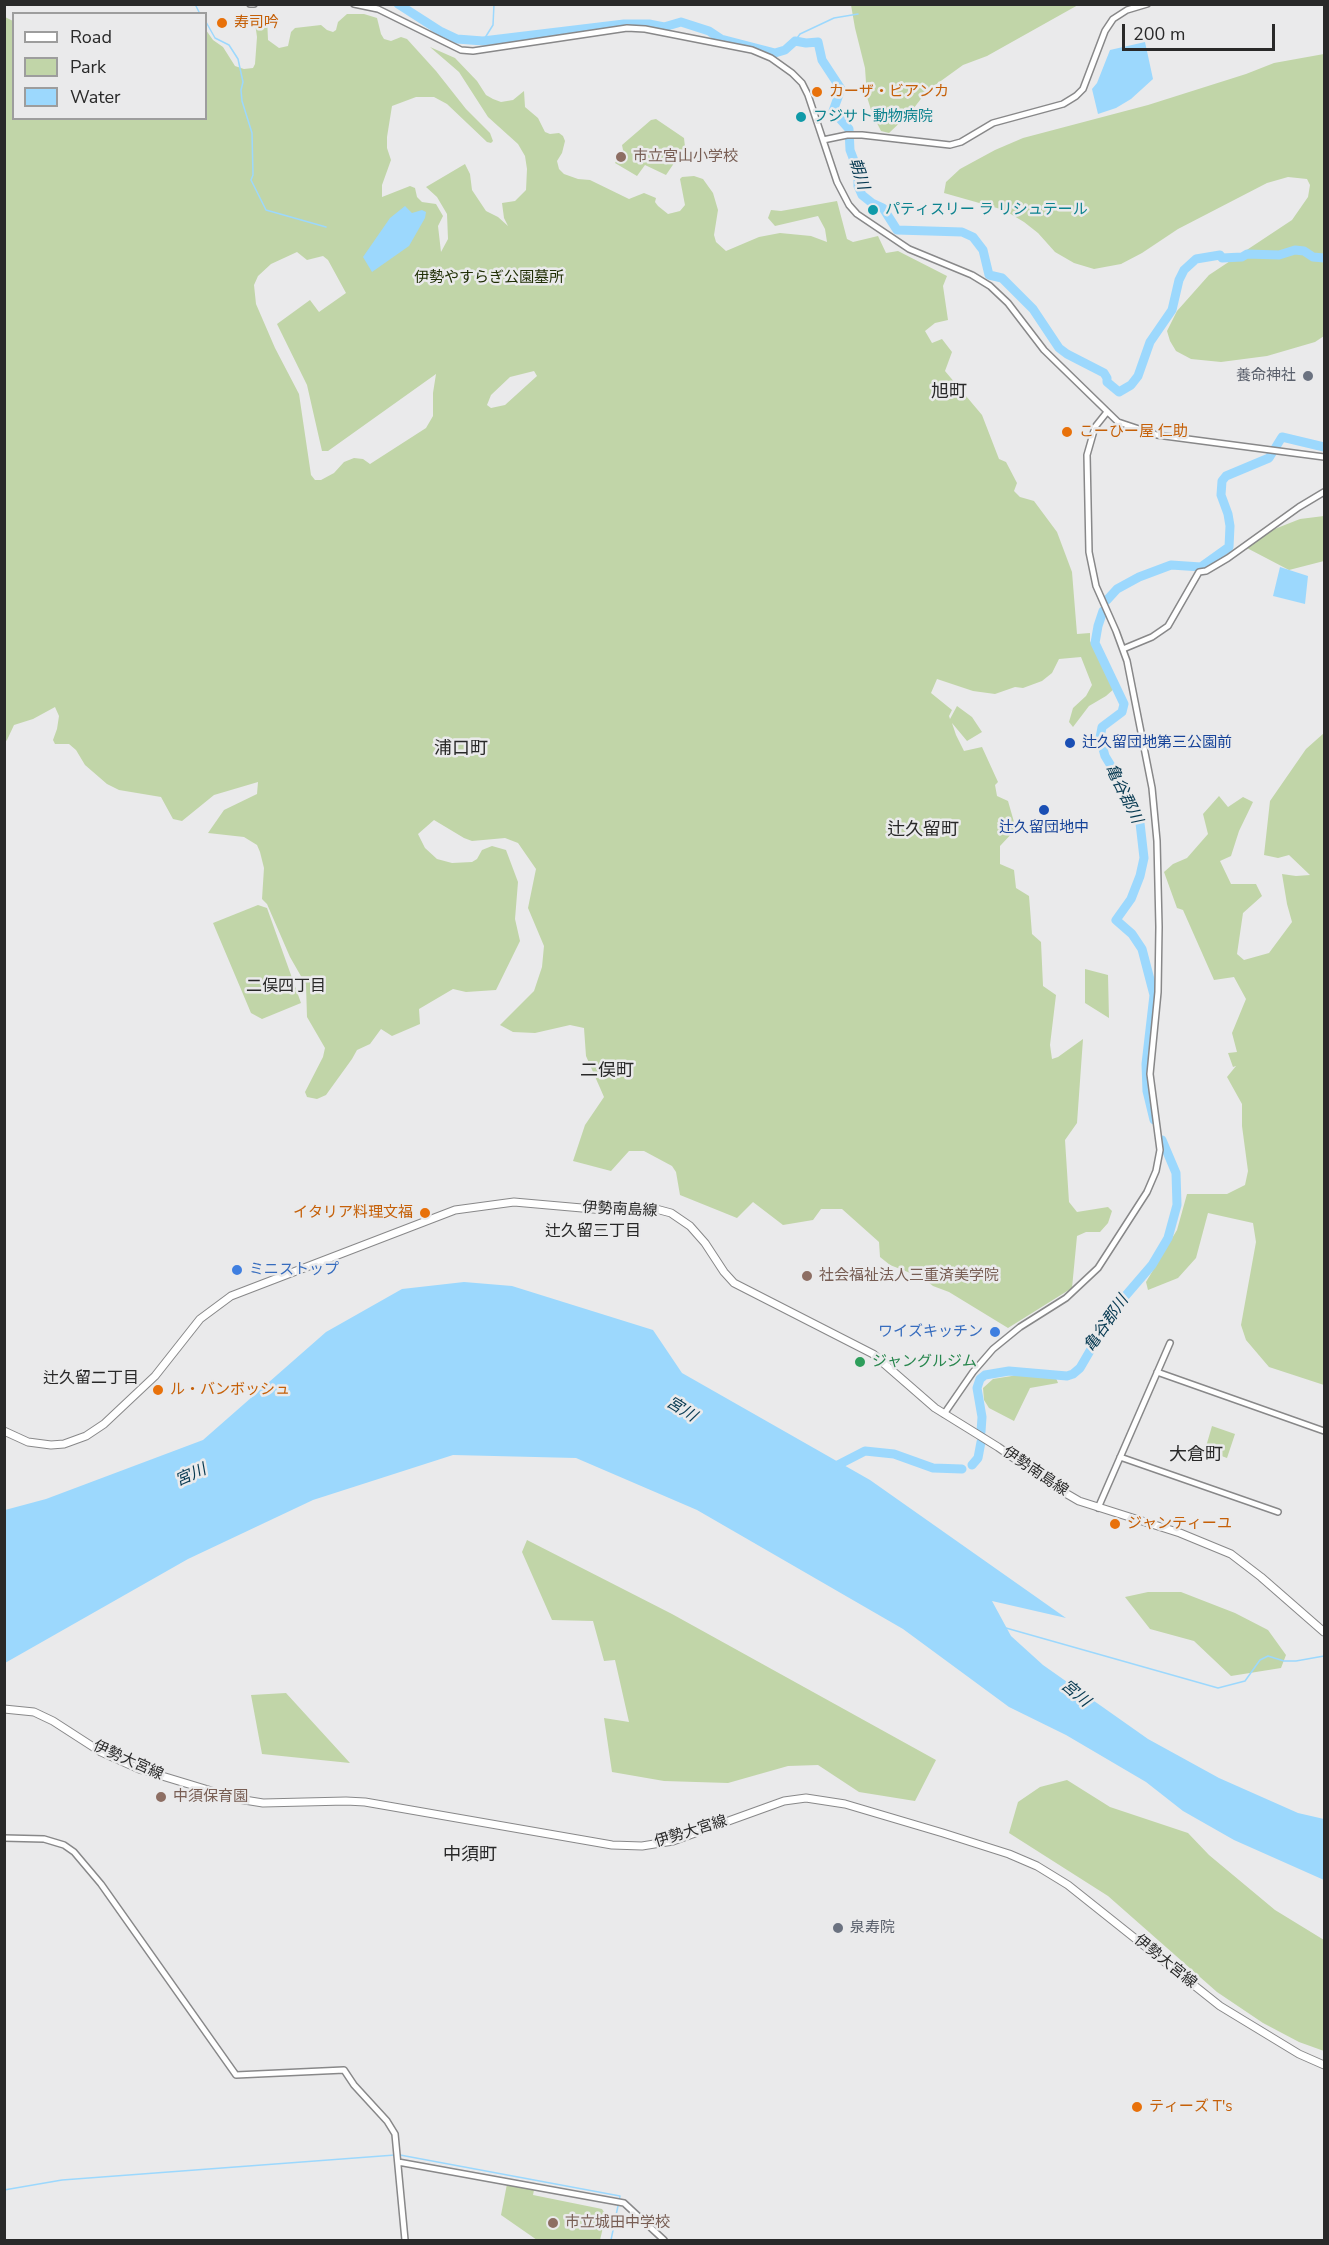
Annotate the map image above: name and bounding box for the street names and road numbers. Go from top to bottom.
street label: 伊勢南島線 [582,1199,658,1221]
street label: 伊勢南島線 [999,1444,1071,1500]
street label: 伊勢大宮線 [90,1738,166,1784]
street label: 伊勢大宮線 [653,1812,729,1852]
street label: 伊勢大宮線 [1130,1931,1200,1993]

